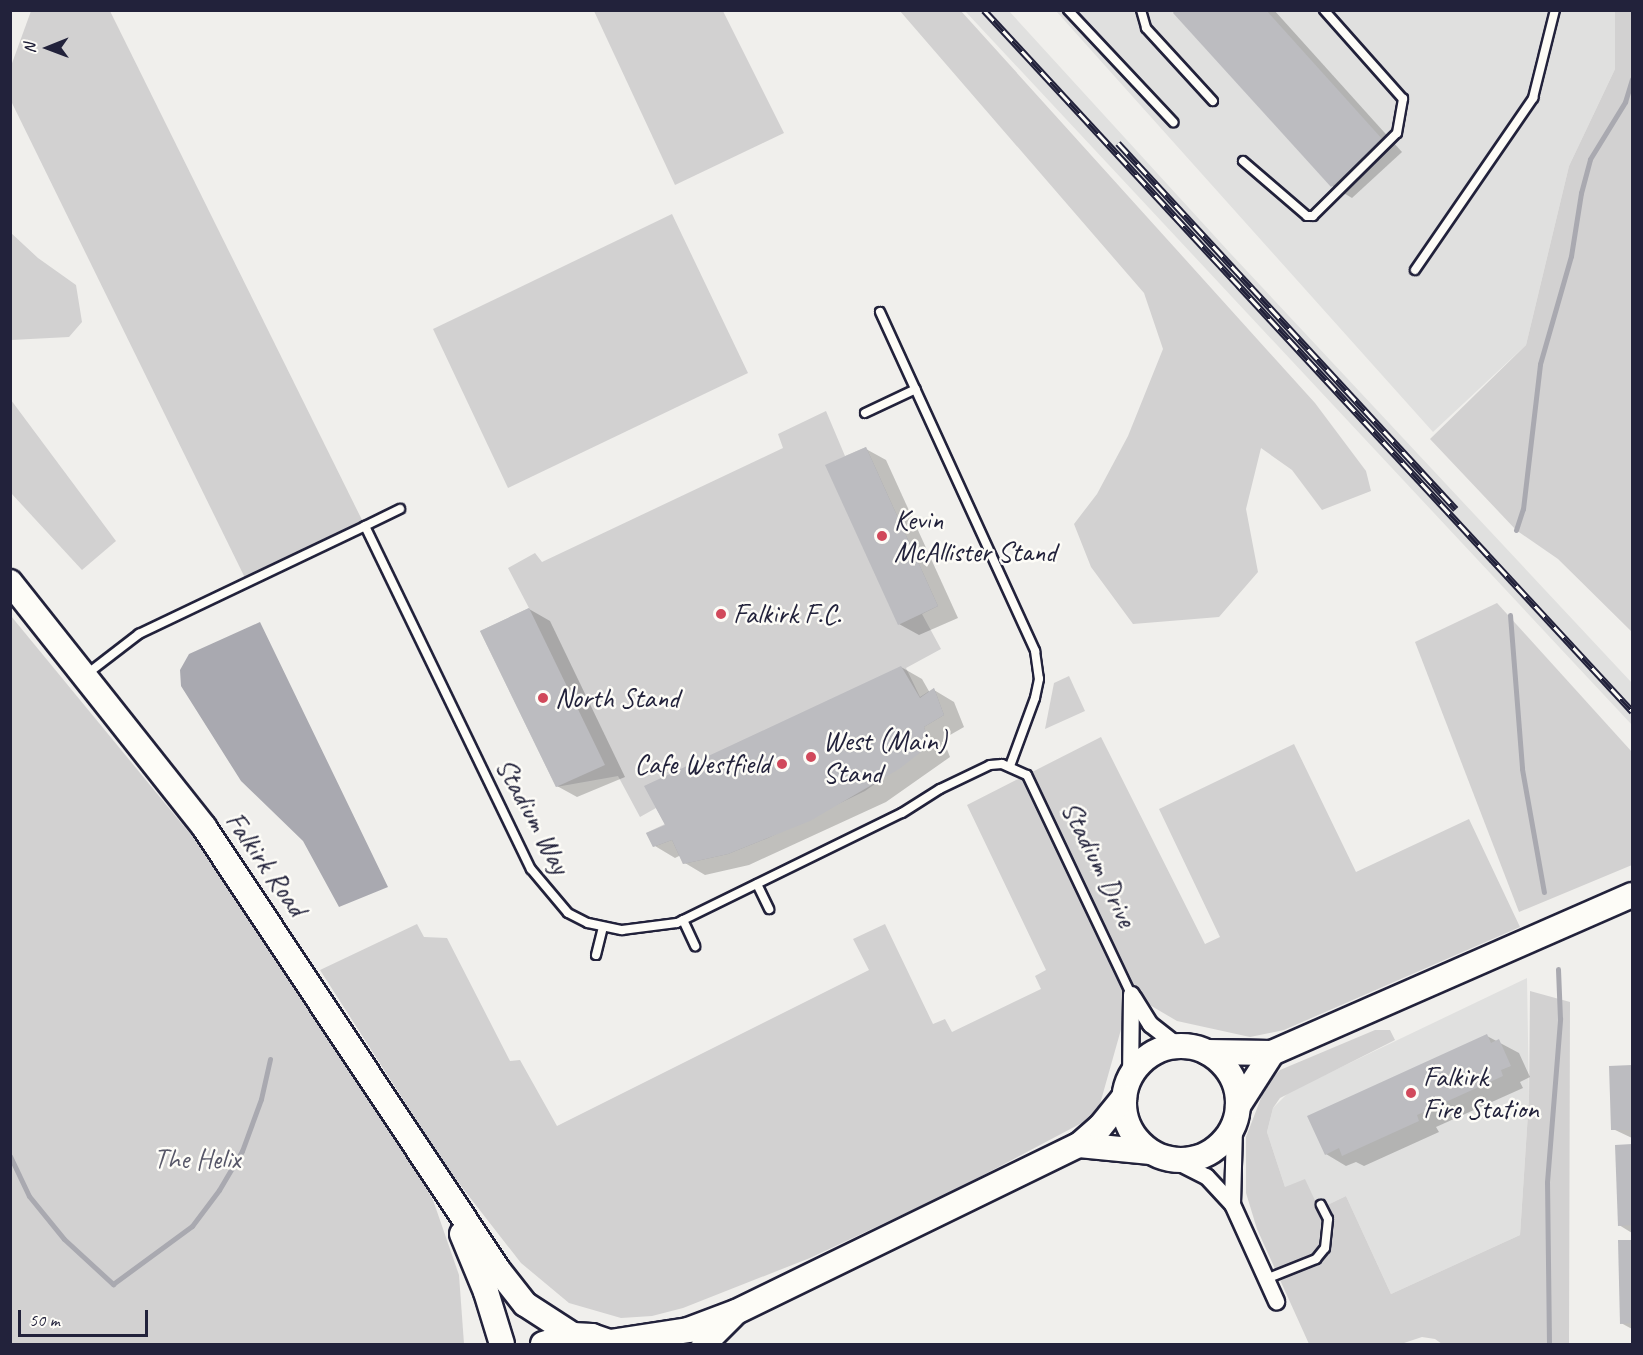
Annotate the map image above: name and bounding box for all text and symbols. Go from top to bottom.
north arrow [18,18,78,78]
text: N [20,43,40,53]
place label: Kevin McAllister Stand [894,503,1057,569]
marker: Kevin McAllister Stand [875,529,889,543]
place label: Falkirk F.C. [733,597,841,631]
marker: Falkirk F.C. [714,607,728,621]
place label: North Stand [555,681,680,715]
marker: North Stand [536,691,550,705]
place label: West (Main) Stand [823,724,947,790]
place label: Cafe Westfield [634,747,770,781]
marker: West (Main) Stand [804,750,818,764]
street label: Stadium Way [489,752,577,880]
marker: Cafe Westfield [775,757,789,771]
street label: Stadium Drive [1054,796,1144,932]
street label: Falkirk Road [218,806,314,922]
place label: Falkirk Fire Station [1423,1060,1540,1126]
marker: Falkirk Fire Station [1404,1086,1418,1100]
park label: The Helix [154,1142,240,1176]
scale bar [21,1298,152,1336]
text: 50 m [29,1309,60,1331]

